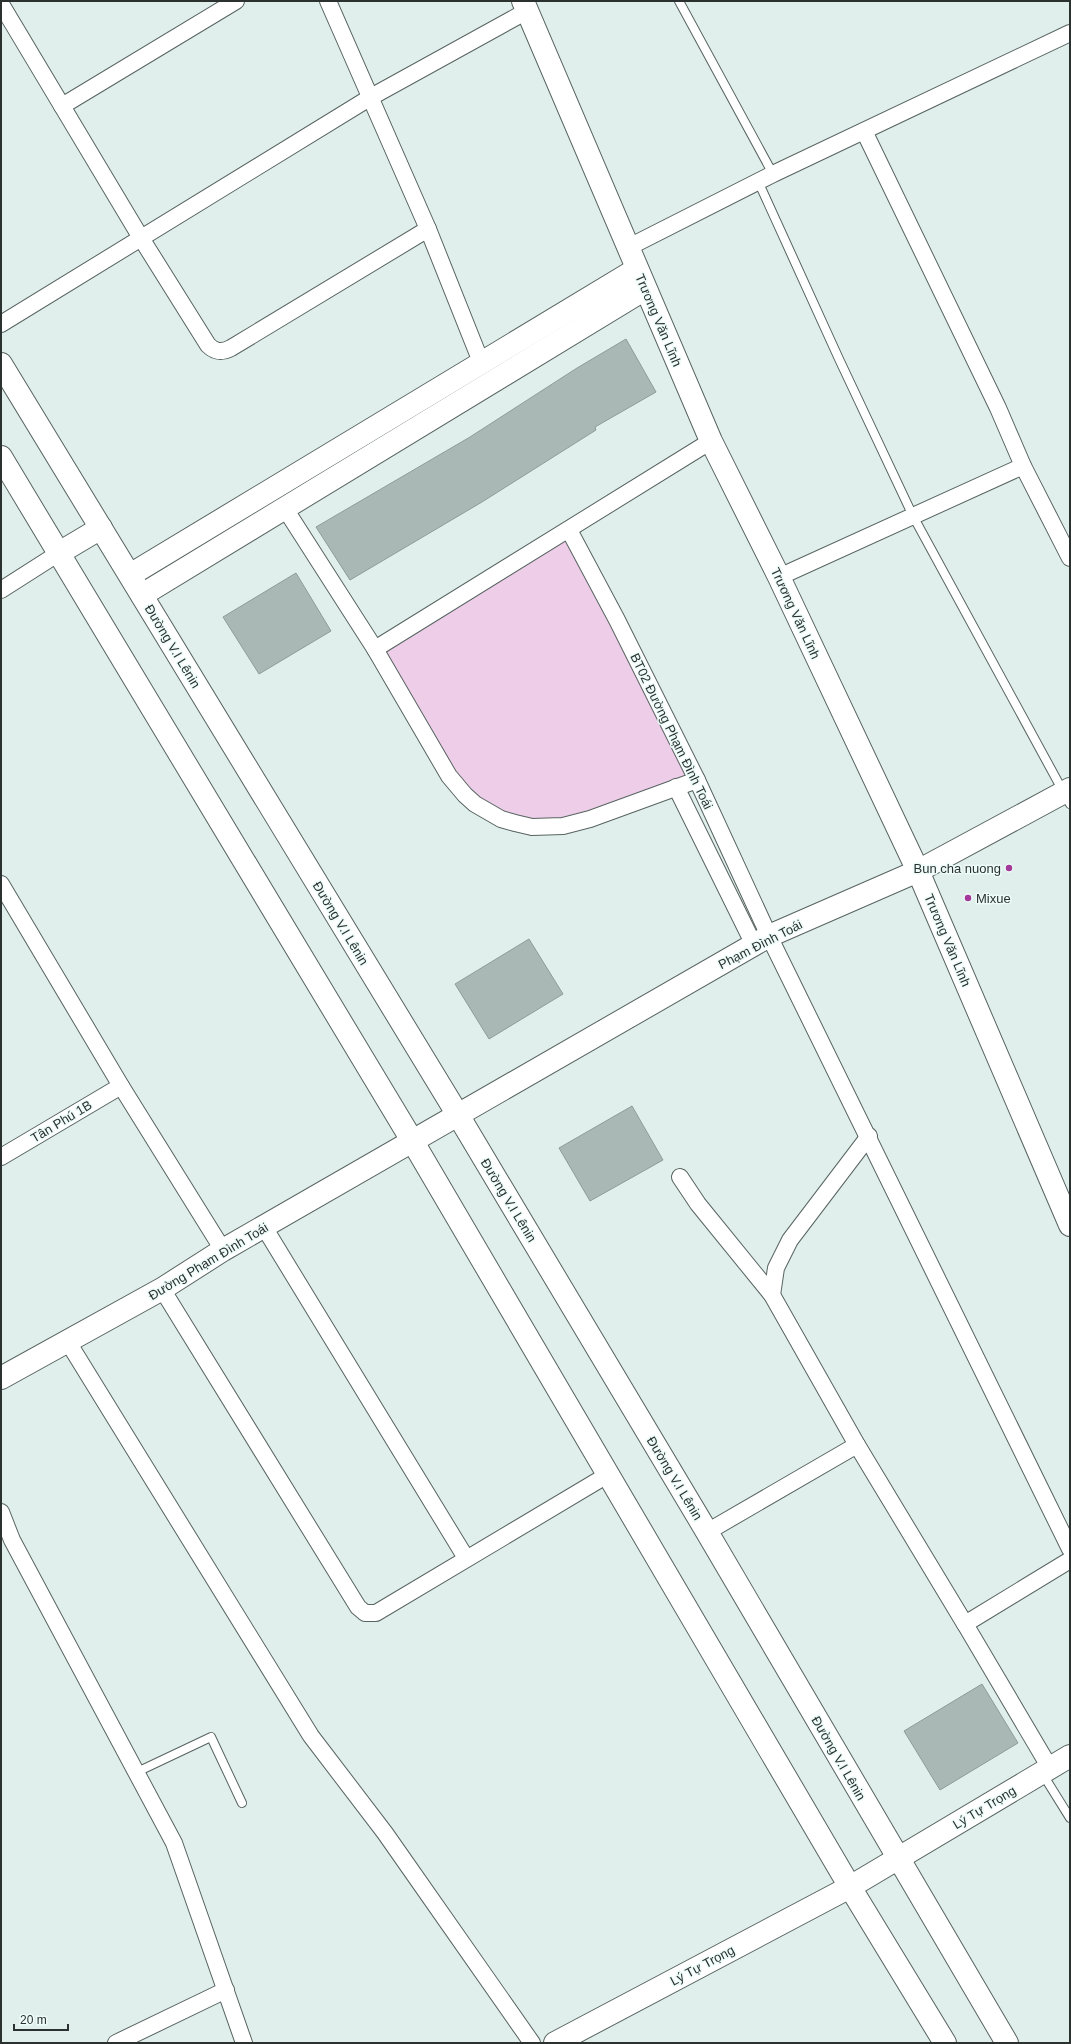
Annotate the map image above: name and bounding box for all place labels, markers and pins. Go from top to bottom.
place label: Bun cha nuong [914,861,1001,876]
marker: Bun cha nuong [1004,863,1014,873]
place label: Mixue [976,891,1011,906]
marker: Mixue [963,893,973,903]

